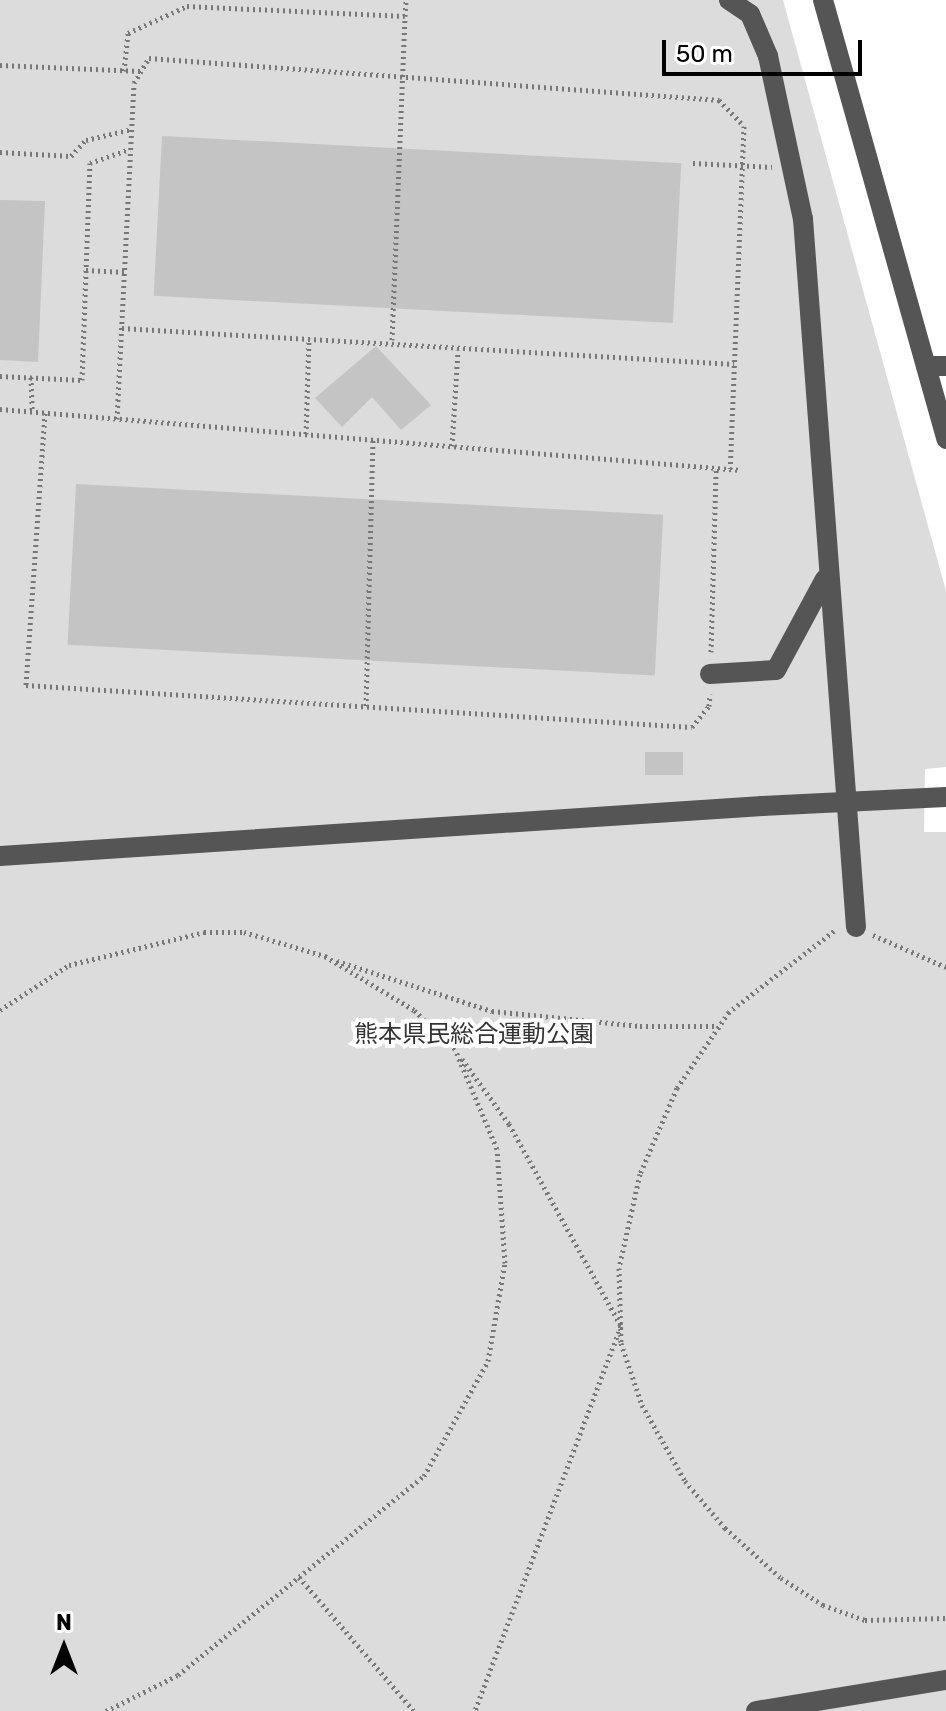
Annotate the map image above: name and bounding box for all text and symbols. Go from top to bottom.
scale bar [666,24,866,74]
text: 50 m [676,40,733,68]
park label: 熊本県民総合運動公園 [354,1021,594,1049]
north arrow [24,1607,104,1687]
text: N [56,1609,72,1636]

